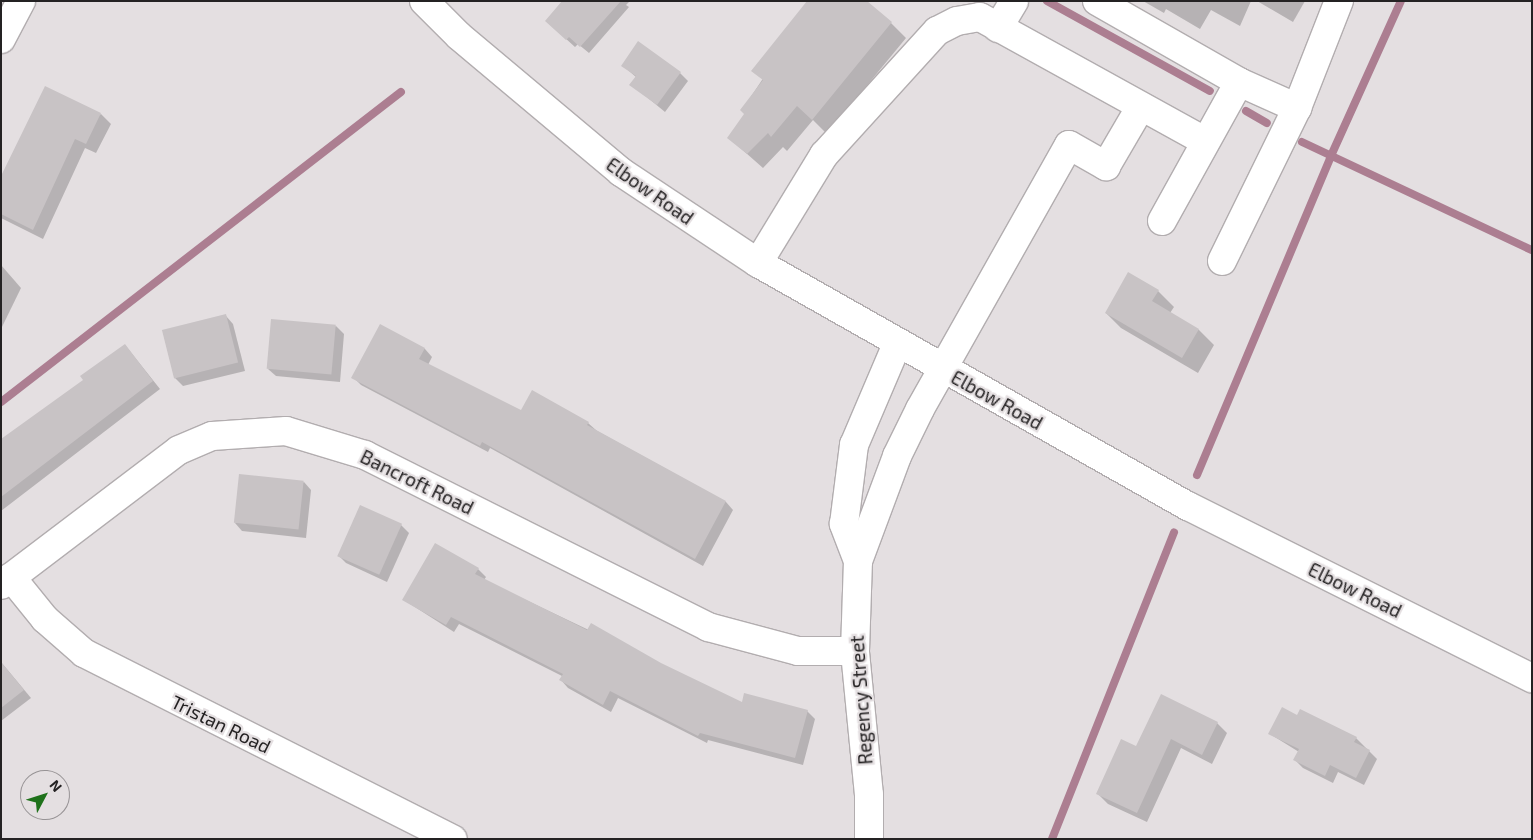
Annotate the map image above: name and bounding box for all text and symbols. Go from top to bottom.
street label: Elbow Road [602,153,698,229]
street label: Elbow Road [947,365,1047,435]
street label: Bancroft Road [357,445,477,519]
street label: Elbow Road [1304,558,1406,622]
street label: Regency Street [845,634,877,766]
street label: Tristan Road [167,690,275,758]
north arrow [20,770,70,820]
text: N [46,776,66,795]

